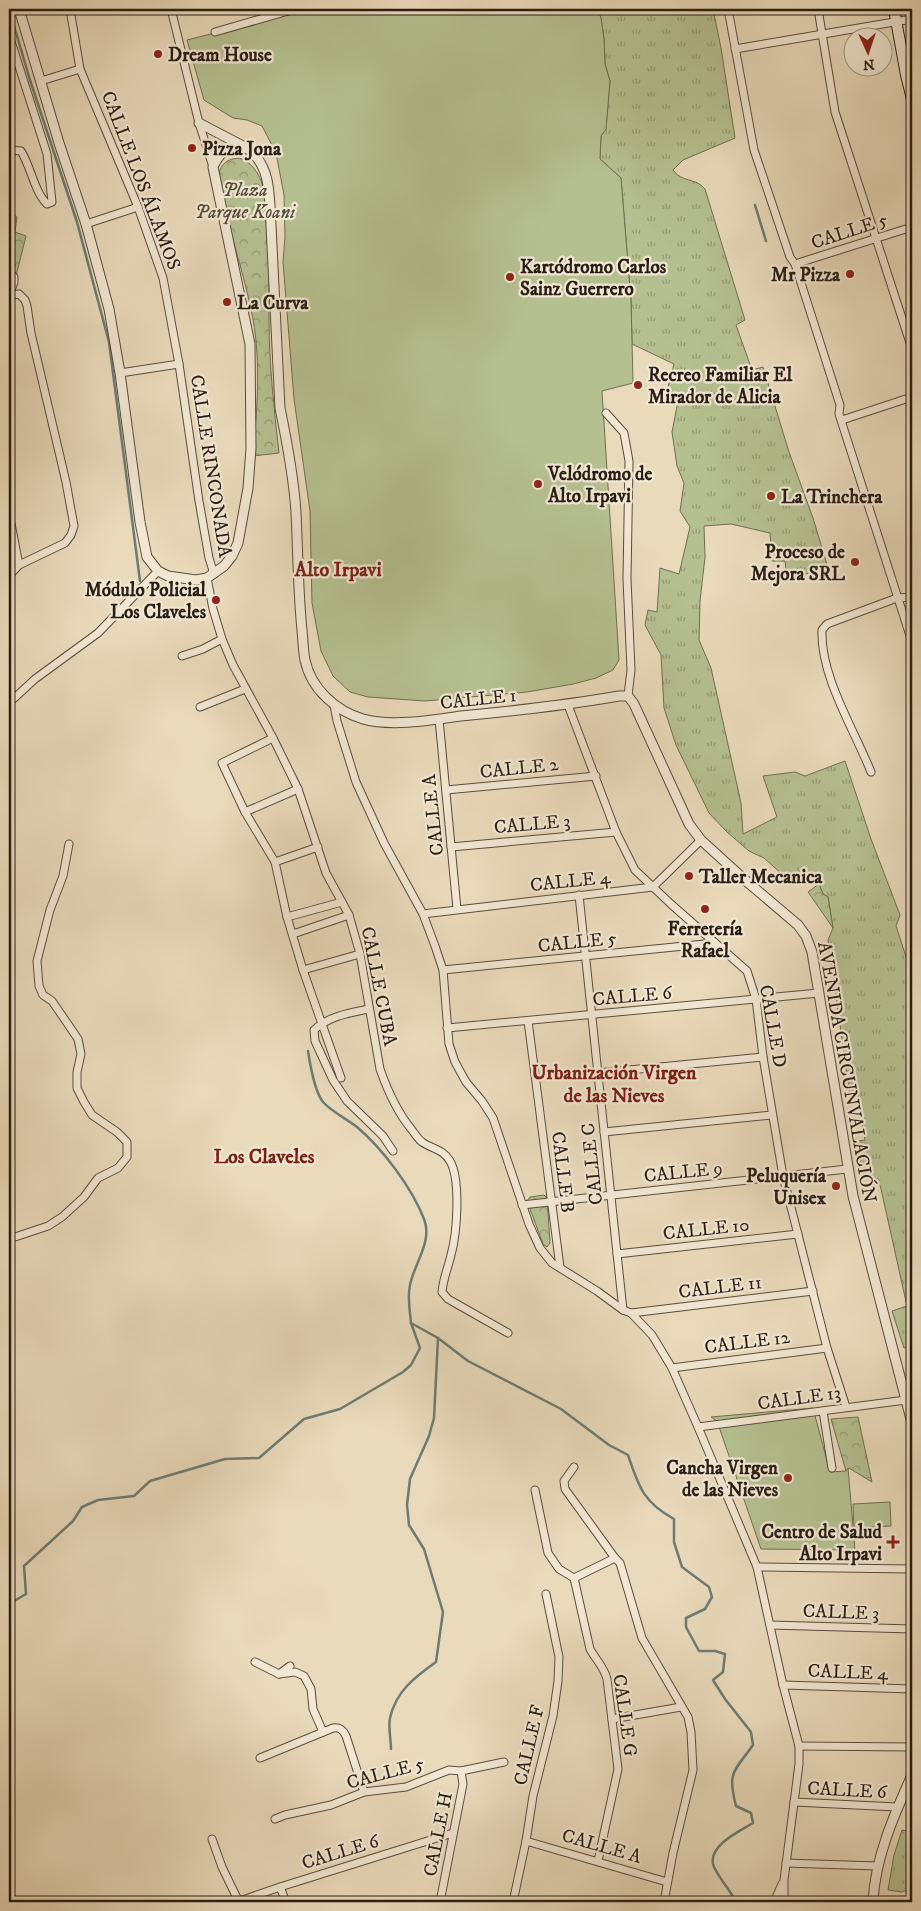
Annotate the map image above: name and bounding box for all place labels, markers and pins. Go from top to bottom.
place label: Dream House [168,44,272,67]
marker: Dream House [152,48,164,60]
place label: Pizza Jona [202,138,282,161]
marker: Pizza Jona [186,142,198,154]
place label: Kartódromo Carlos Sainz Guerrero [520,256,667,301]
place label: Mr Pizza [771,264,841,287]
marker: Mr Pizza [844,268,856,280]
marker: Kartódromo Carlos Sainz Guerrero [504,271,516,283]
place label: La Curva [237,292,309,315]
marker: La Curva [221,296,233,308]
place label: Recreo Familiar El Mirador de Alicia [648,364,792,409]
marker: Recreo Familiar El Mirador de Alicia [632,379,644,391]
place label: Velódromo de Alto Irpavi [547,463,653,508]
marker: Velódromo de Alto Irpavi [532,478,544,490]
place label: La Trinchera [781,486,883,509]
marker: La Trinchera [765,490,777,502]
place label: Proceso de Mejora SRL [751,541,845,587]
marker: Proceso de Mejora SRL [849,556,861,568]
place label: Módulo Policial Los Claveles [85,579,207,624]
marker: Módulo Policial Los Claveles [210,594,222,606]
place label: Taller Mecanica [698,866,823,889]
marker: Taller Mecanica [683,870,695,882]
marker: Ferretería Rafael [699,903,711,915]
place label: Ferretería Rafael [667,918,743,963]
place label: Peluquería Unisex [746,1165,827,1210]
marker: Peluquería Unisex [830,1180,842,1192]
place label: Cancha Virgen de las Nieves [666,1457,779,1502]
marker: Cancha Virgen de las Nieves [782,1472,794,1484]
place label: Centro de Salud Alto Irpavi [761,1521,883,1566]
marker: Centro de Salud Alto Irpavi [886,1535,900,1549]

